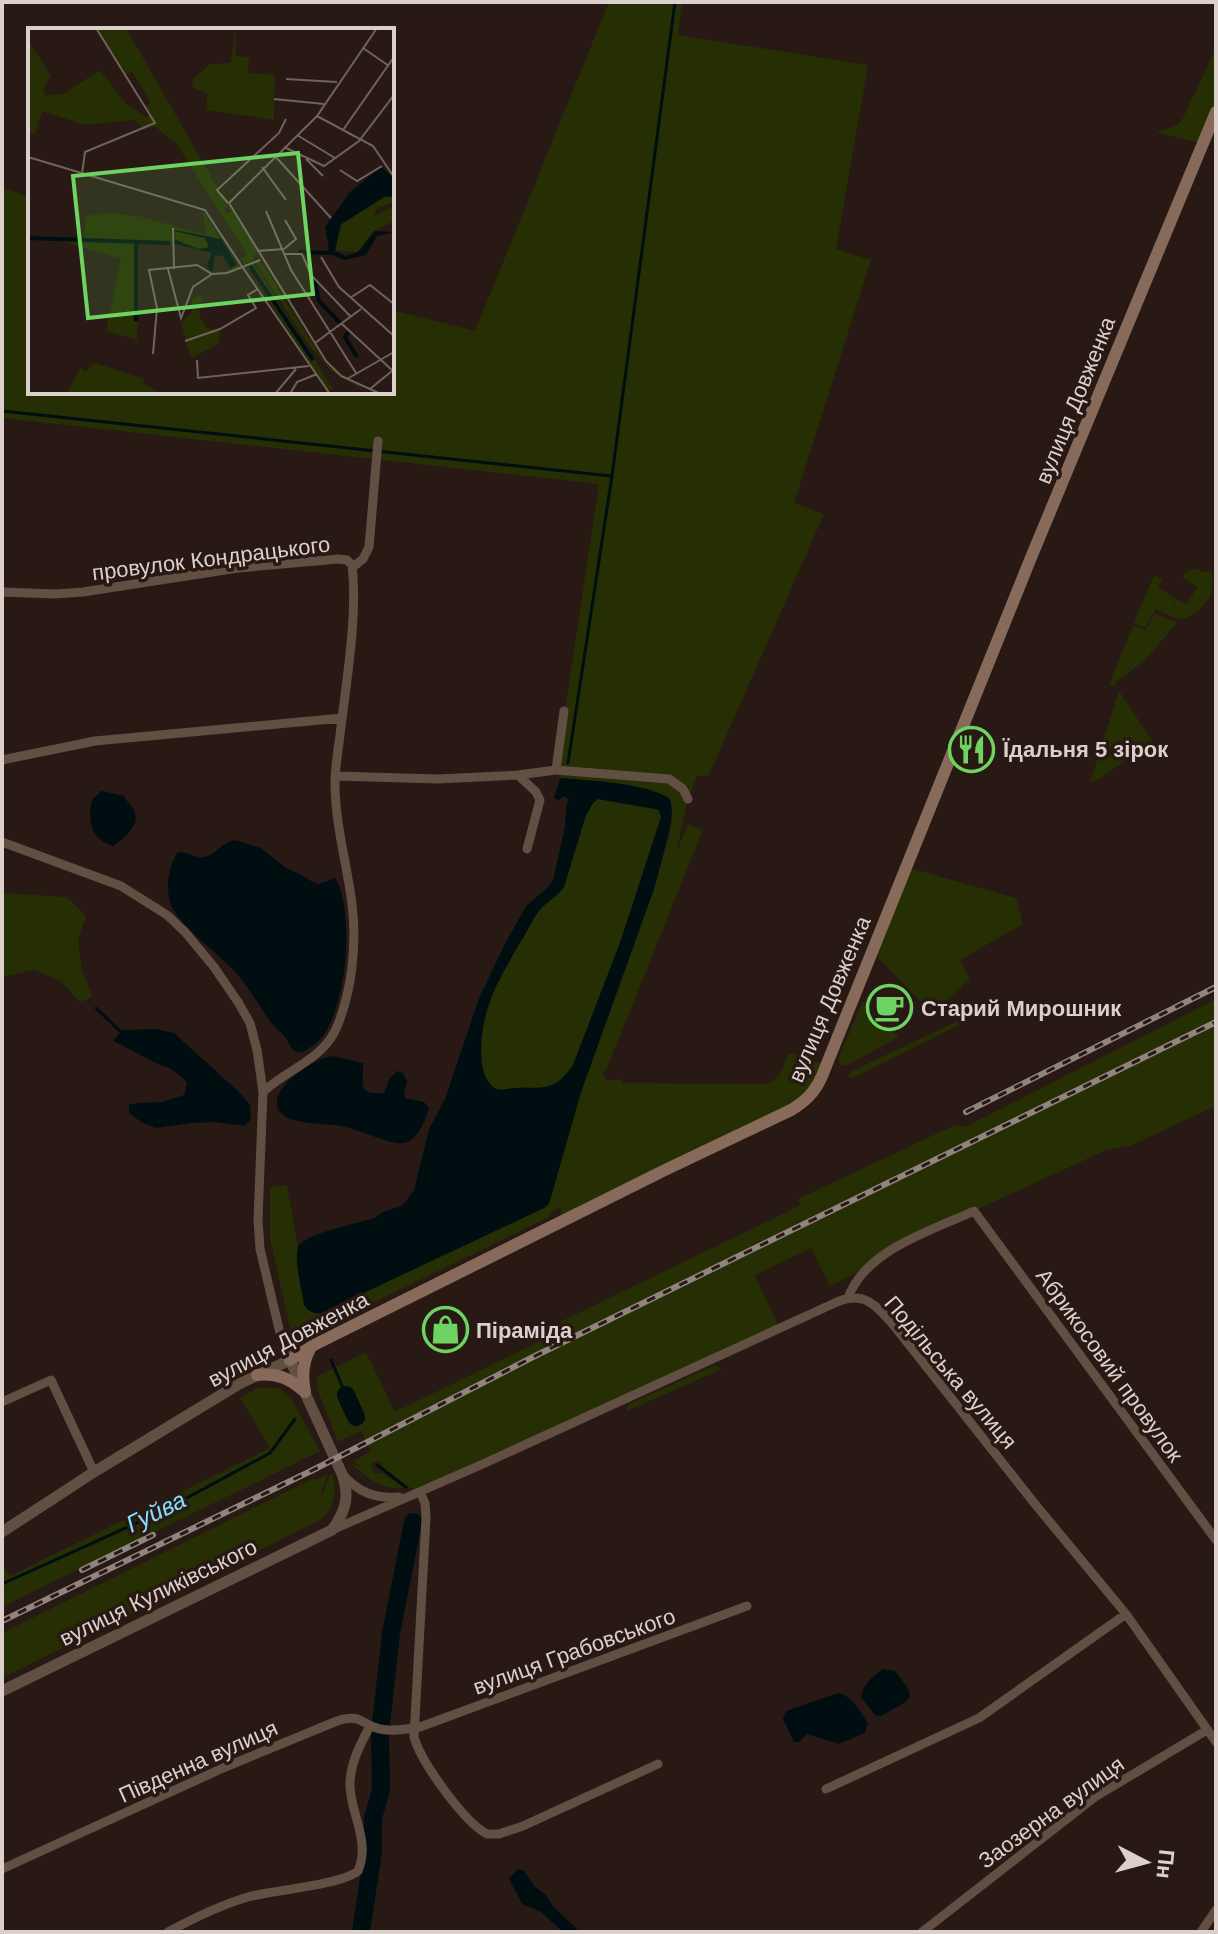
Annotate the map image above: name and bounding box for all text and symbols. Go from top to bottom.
inset map [28,28,394,394]
street label: вулиця Довженка [1031,312,1121,487]
street label: провулок Кондрацького [91,531,332,586]
restaurant icon: Їдальня 5 зірок [948,725,996,773]
place label: Їдальня 5 зірок [1002,737,1169,762]
street label: вулиця Довженка [783,912,876,1086]
cafe icon: Старий Мирошник [866,984,914,1032]
place label: Старий Мирошник [921,996,1122,1021]
street label: Абрикосовий провулок [1031,1264,1188,1467]
street label: вулиця Довженка [204,1286,373,1392]
street label: Подільська вулиця [879,1291,1022,1454]
shop icon: Піраміда [421,1306,469,1354]
place label: Піраміда [476,1318,573,1343]
water label: Гуйва [122,1486,190,1537]
street label: вулиця Куликівського [56,1534,261,1651]
street label: вулиця Грабовського [470,1603,679,1700]
street label: Південна вулиця [115,1715,282,1808]
street label: Заозерна вулиця [974,1751,1129,1874]
north arrow [1106,1822,1186,1902]
text: Пн [1151,1848,1179,1880]

